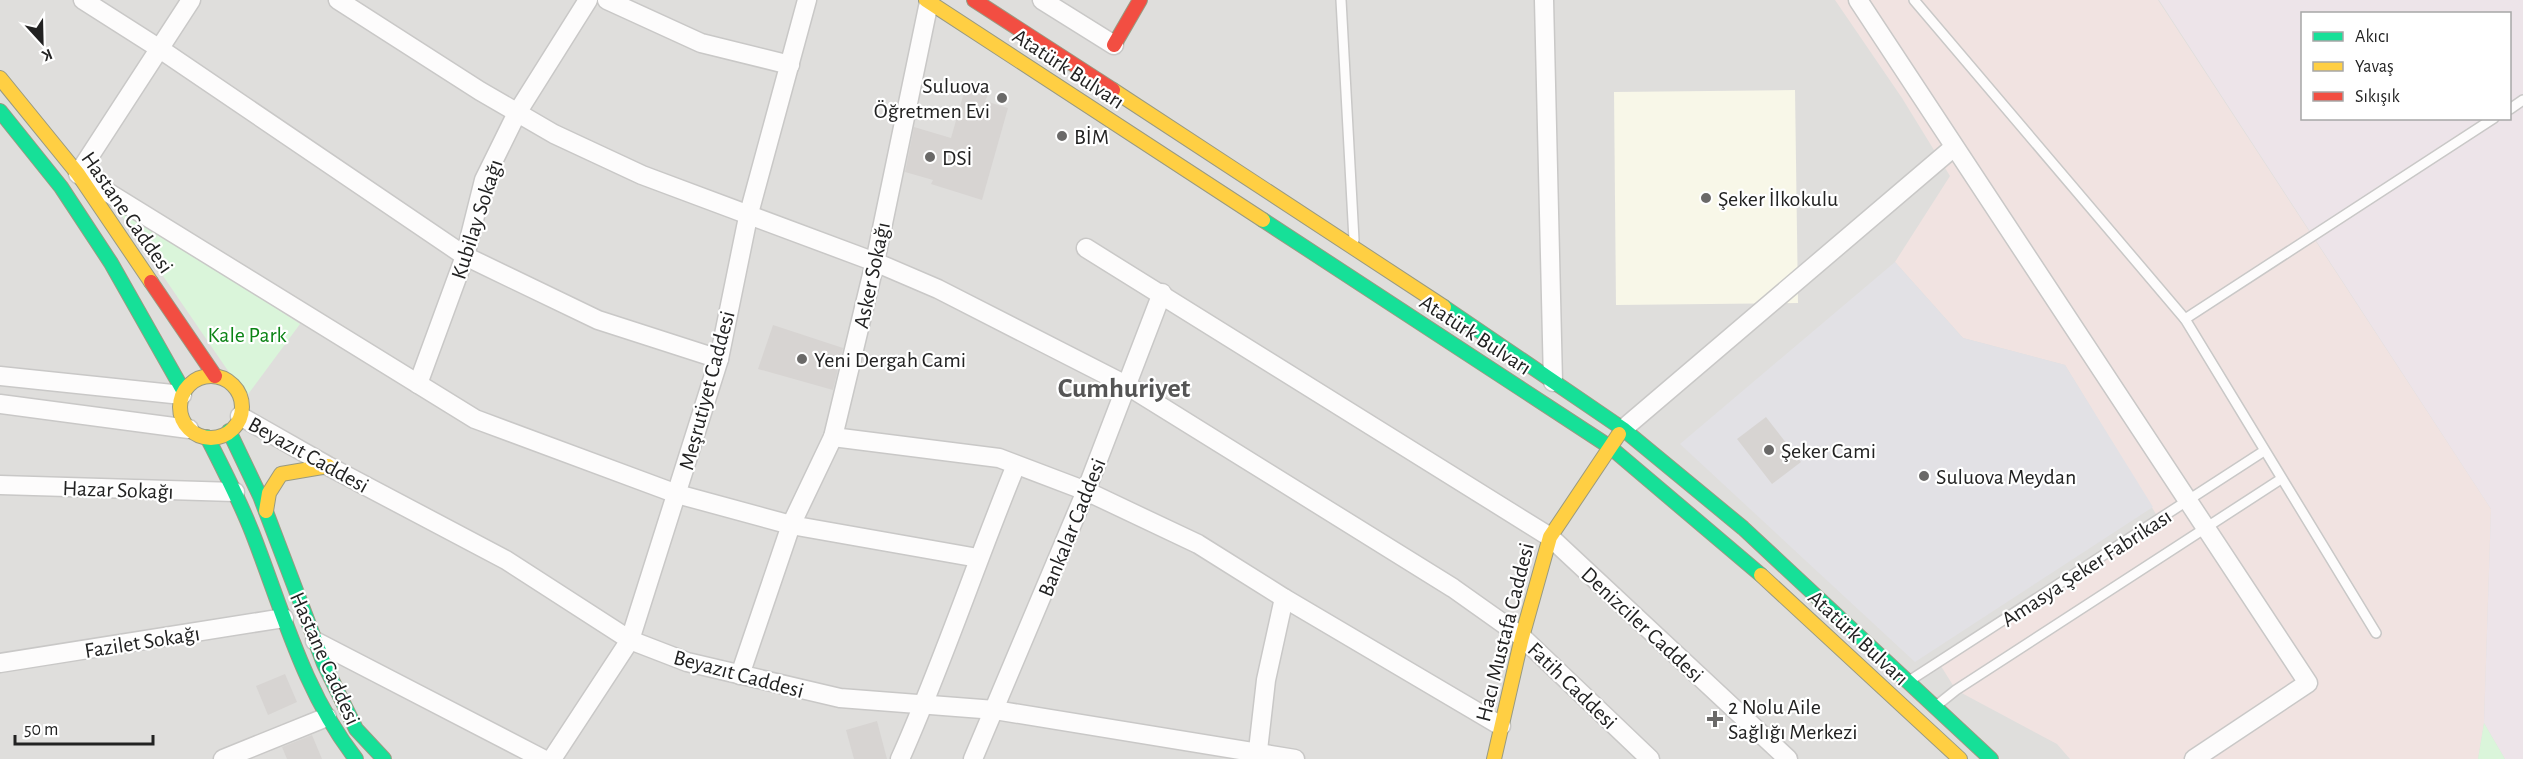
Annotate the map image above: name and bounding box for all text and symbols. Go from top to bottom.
north arrow [12,12,72,72]
legend [2301,12,2511,120]
street label: Atatürk Bulvarı [1009,25,1128,113]
text: Akıcı [2355,28,2389,46]
text: K [39,46,55,64]
text: Yavaş [2355,58,2394,76]
place label: Suluova Öğretmen Evi [874,75,990,122]
text: Sıkışık [2355,88,2400,106]
marker: Suluova Öğretmen Evi [995,91,1009,105]
place label: BİM [1074,126,1109,148]
marker: BİM [1055,129,1069,143]
place label: DSİ [942,147,973,169]
street label: Hastane Caddesi [77,148,177,277]
marker: DSİ [923,150,937,164]
street label: Kubilay Sokağı [447,157,507,282]
place label: Şeker İlkokulu [1718,188,1838,210]
marker: Şeker İlkokulu [1699,191,1713,205]
street label: Asker Sokağı [850,220,894,330]
street label: Atatürk Bulvarı [1416,291,1535,379]
street label: Meşrutiyet Caddesi [675,308,739,472]
park label: Kale Park [207,324,287,346]
place label: Yeni Dergah Cami [814,349,966,371]
marker: Yeni Dergah Cami [795,352,809,366]
district label: Cumhuriyet [1058,375,1191,403]
street label: Beyazıt Caddesi [245,413,372,497]
place label: Şeker Cami [1781,440,1876,462]
marker: Şeker Cami [1762,443,1776,457]
street label: Bankalar Caddesi [1034,455,1110,600]
place label: Suluova Meydan [1936,466,2076,488]
marker: Suluova Meydan [1917,469,1931,483]
street label: Hazar Sokağı [62,477,174,503]
street label: Amasya Şeker Fabrikası [1998,505,2175,631]
street label: Hacı Mustafa Caddesi [1472,540,1538,724]
street label: Denizciler Caddesi [1577,563,1708,687]
street label: Atatürk Bulvarı [1804,586,1913,689]
street label: Hastane Caddesi [286,589,364,728]
street label: Fazilet Sokağı [83,622,201,662]
street label: Fatih Caddesi [1523,638,1621,733]
street label: Beyazıt Caddesi [671,646,806,702]
place label: 2 Nolu Aile Sağlığı Merkezi [1728,696,1858,743]
scale bar [15,708,153,746]
marker: 2 Nolu Aile Sağlığı Merkezi [1706,710,1724,728]
text: 50 m [24,721,58,739]

